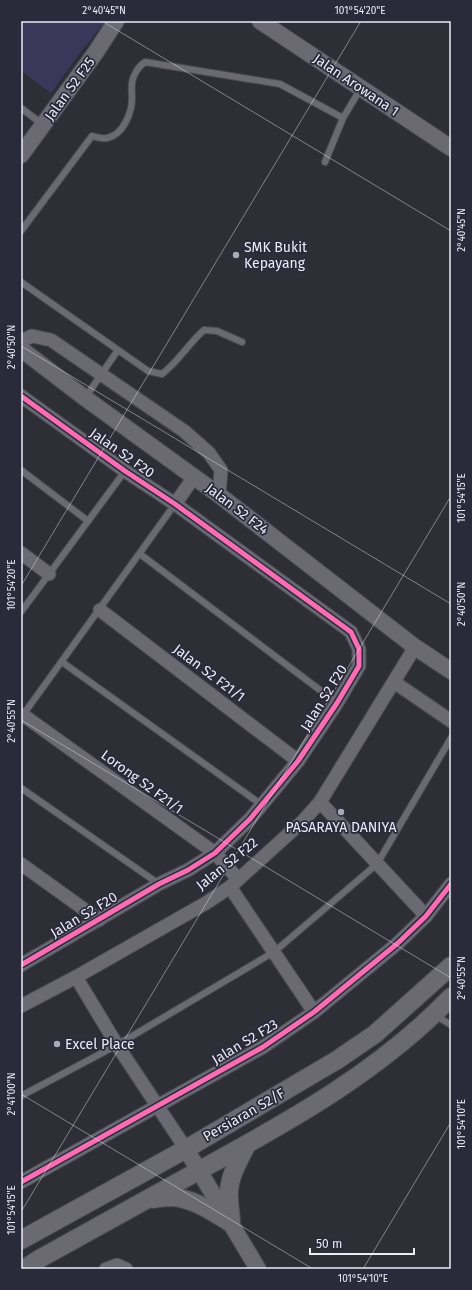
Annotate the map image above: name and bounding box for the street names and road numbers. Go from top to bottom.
street label: Jalan Arowana 1 [310,50,402,120]
street label: Jalan S2 F25 [41,54,99,124]
street label: Jalan S2 F20 [86,425,158,482]
street label: Jalan S2 F24 [202,480,272,538]
street label: Jalan S2 F21/1 [170,641,248,705]
street label: Jalan S2 F20 [297,662,351,734]
street label: Lorong S2 F21/1 [98,747,186,817]
street label: Jalan S2 F22 [193,834,261,894]
street label: Jalan S2 F20 [48,888,121,942]
street label: Jalan S2 F23 [209,1016,281,1068]
street label: Persiaran S2/F [200,1085,288,1145]

